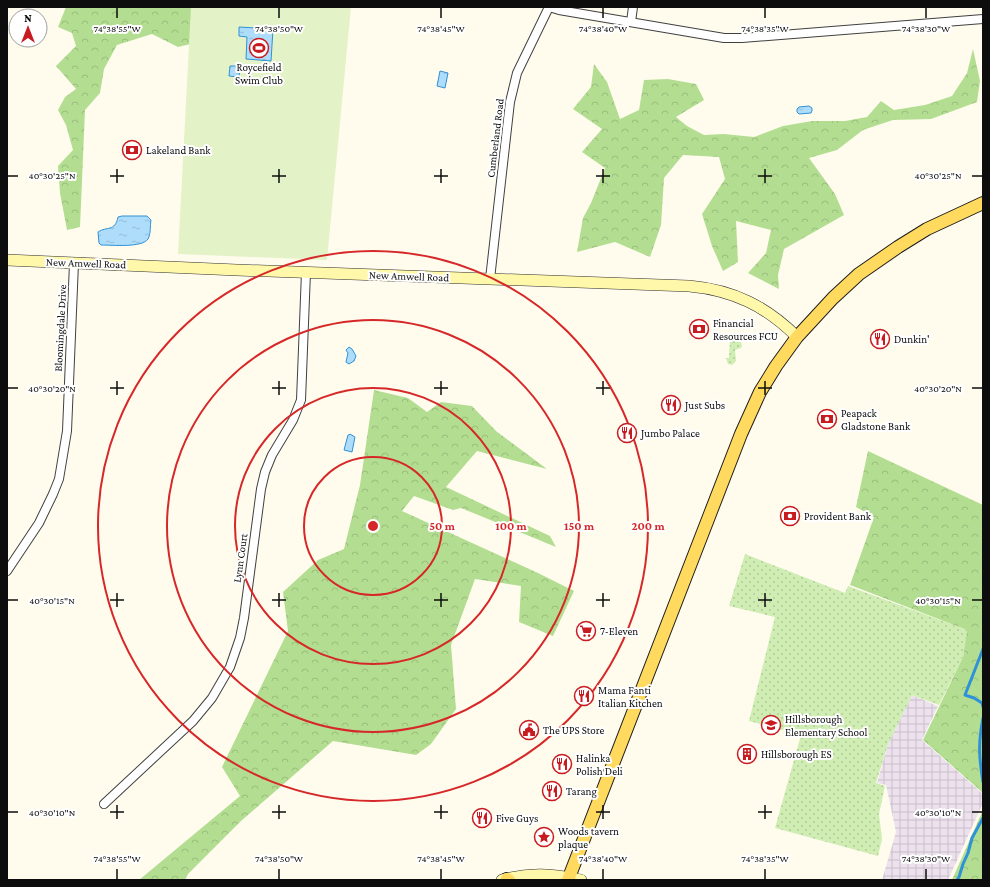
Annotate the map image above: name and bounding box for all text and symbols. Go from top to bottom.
north arrow [8,8,48,48]
text: N [24,12,32,24]
text: 74°38'55"W [93,23,141,34]
text: 74°38'50"W [255,23,304,34]
text: 74°38'45"W [417,23,466,34]
text: 74°38'40"W [579,23,628,34]
text: 74°38'35"W [741,23,790,34]
text: 74°38'30"W [902,23,951,34]
sports icon: Roycefield Swim Club [248,37,270,59]
place label: Roycefield Swim Club [235,61,283,86]
street label: Cumberland Road [484,98,506,178]
bank icon: Lakeland Bank [121,139,143,161]
place label: Lakeland Bank [146,144,211,156]
text: 40°30'25"N [29,170,76,181]
text: 40°30'25"N [915,170,962,181]
street label: New Amwell Road [46,256,126,270]
street label: New Amwell Road [369,269,449,283]
street label: Bloomingdale Drive [52,284,69,372]
place label: Financial Resources FCU [713,317,778,342]
bank icon: Financial Resources FCU [688,318,710,340]
restaurant icon: Dunkin' [869,328,891,350]
place label: Dunkin' [894,333,930,345]
text: 40°30'20"N [28,383,76,394]
text: 40°30'20"N [914,383,962,394]
restaurant icon: Just Subs [660,394,682,416]
place label: Just Subs [684,399,725,412]
place label: Peapack Gladstone Bank [841,407,911,432]
bank icon: Peapack Gladstone Bank [816,408,838,430]
restaurant icon: Jumbo Palace [616,422,638,444]
place label: Jumbo Palace [640,427,700,440]
bank icon: Provident Bank [779,505,801,527]
place label: Provident Bank [804,510,872,522]
centre of rings [366,519,380,533]
text: 50 m [429,519,456,533]
text: 100 m [495,519,528,533]
text: 150 m [564,519,595,533]
text: 200 m [631,519,665,533]
street label: Lynn Court [231,532,250,583]
text: 40°30'15"N [29,595,75,606]
text: 40°30'15"N [915,595,961,606]
supermarket icon: 7-Eleven [575,620,597,642]
place label: 7-Eleven [600,625,638,637]
place label: Mama Fanti Italian Kitchen [598,684,663,709]
restaurant icon: Mama Fanti Italian Kitchen [573,685,595,707]
place label: Hillsborough Elementary School [785,713,868,739]
school or university icon: Hillsborough Elementary School [760,714,782,736]
public building icon: The UPS Store [518,719,540,741]
place label: The UPS Store [543,724,604,736]
building icon: Hillsborough ES [736,743,758,765]
place label: Hillsborough ES [761,748,832,761]
place label: Halinka Polish Deli [576,752,623,777]
restaurant icon: Halinka Polish Deli [551,753,573,775]
restaurant icon: Tarang [541,780,563,802]
place label: Tarang [566,785,597,798]
text: 40°30'10"N [29,807,76,818]
restaurant icon: Five Guys [471,807,493,829]
text: 40°30'10"N [915,807,962,818]
place label: Five Guys [496,812,538,825]
place label: Woods tavern plaque [558,825,619,851]
place icon: Woods tavern plaque [533,826,555,848]
text: 74°38'55"W [93,853,141,864]
text: 74°38'50"W [255,853,304,864]
text: 74°38'45"W [417,853,466,864]
text: 74°38'40"W [579,853,628,864]
text: 74°38'35"W [741,853,790,864]
text: 74°38'30"W [902,853,951,864]

